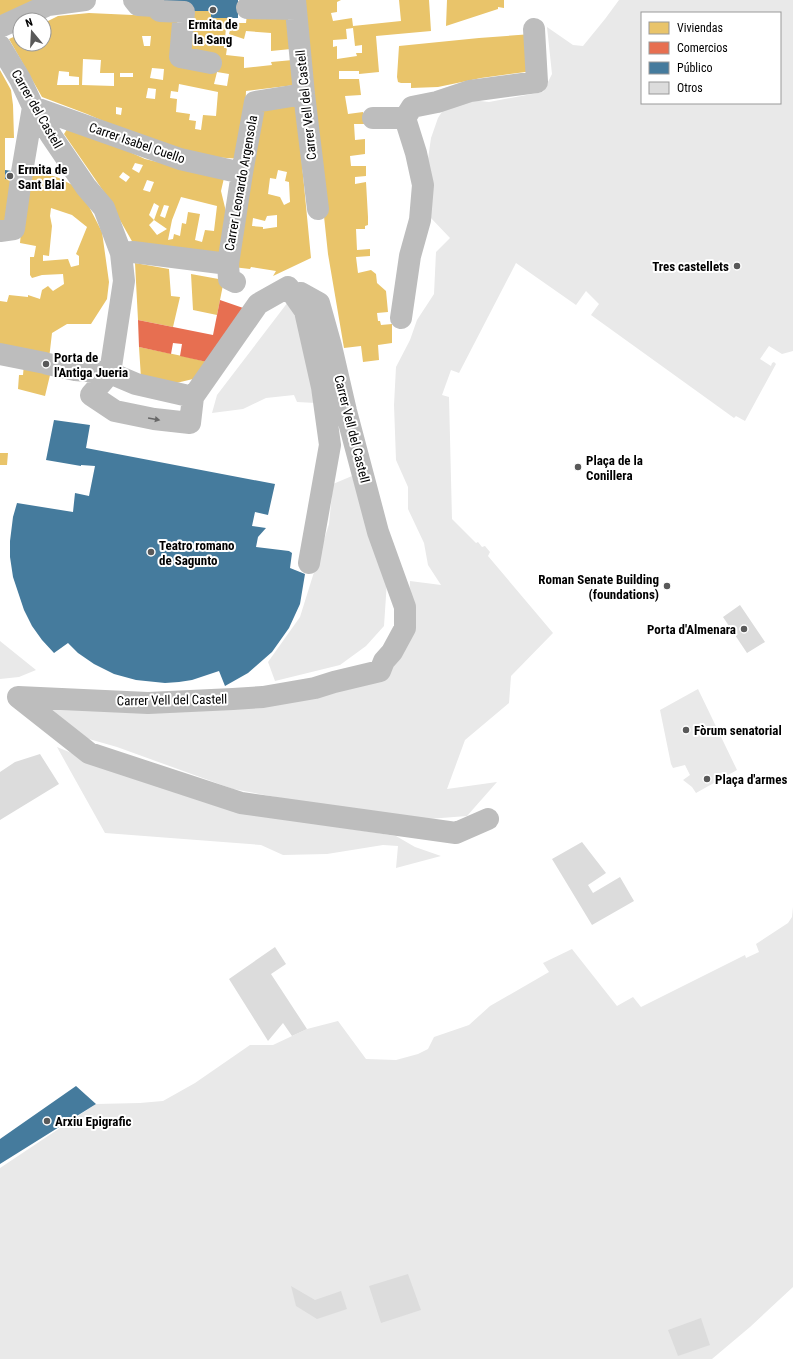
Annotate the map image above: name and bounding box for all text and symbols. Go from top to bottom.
marker: Ermita de la Sang [208,5,218,15]
north arrow [12,12,52,52]
legend [641,12,781,104]
text: N [24,16,35,30]
place label: Ermita de la Sang [188,17,238,47]
text: Viviendas [677,21,723,35]
text: Comercios [677,41,728,55]
street label: Carrer Vell del Castell [293,49,319,161]
text: Público [677,61,712,75]
street label: Carrer del Castell [8,67,66,151]
text: Otros [677,81,703,95]
street label: Carrer Leonardo Argensola [222,114,260,252]
street label: Carrer Isabel Cuello [87,120,187,166]
place label: Ermita de Sant Blai [18,162,67,192]
marker: Ermita de Sant Blai [5,171,15,181]
place label: Tres castellets [652,259,729,274]
marker: Tres castellets [732,261,742,271]
place label: Porta de l'Antiga Jueria [54,350,128,380]
marker: Porta de l'Antiga Jueria [41,359,51,369]
street label: Carrer Vell del Castell [331,374,373,484]
one-way arrow [147,416,160,422]
place label: Plaça de la Conillera [586,453,643,483]
marker: Plaça de la Conillera [573,462,583,472]
place label: Teatro romano de Sagunto [159,538,235,568]
marker: Teatro romano de Sagunto [146,547,156,557]
place label: Roman Senate Building (foundations) [538,572,659,602]
marker: Roman Senate Building (foundations) [662,581,672,591]
place label: Porta d'Almenara [647,622,736,637]
marker: Porta d'Almenara [739,624,749,634]
street label: Carrer Vell del Castell [117,692,227,708]
place label: Fòrum senatorial [694,723,782,738]
marker: Fòrum senatorial [681,725,691,735]
place label: Plaça d'armes [715,772,787,787]
marker: Plaça d'armes [702,774,712,784]
place label: Arxiu Epigrafic [55,1114,132,1129]
marker: Arxiu Epigrafic [42,1116,52,1126]

